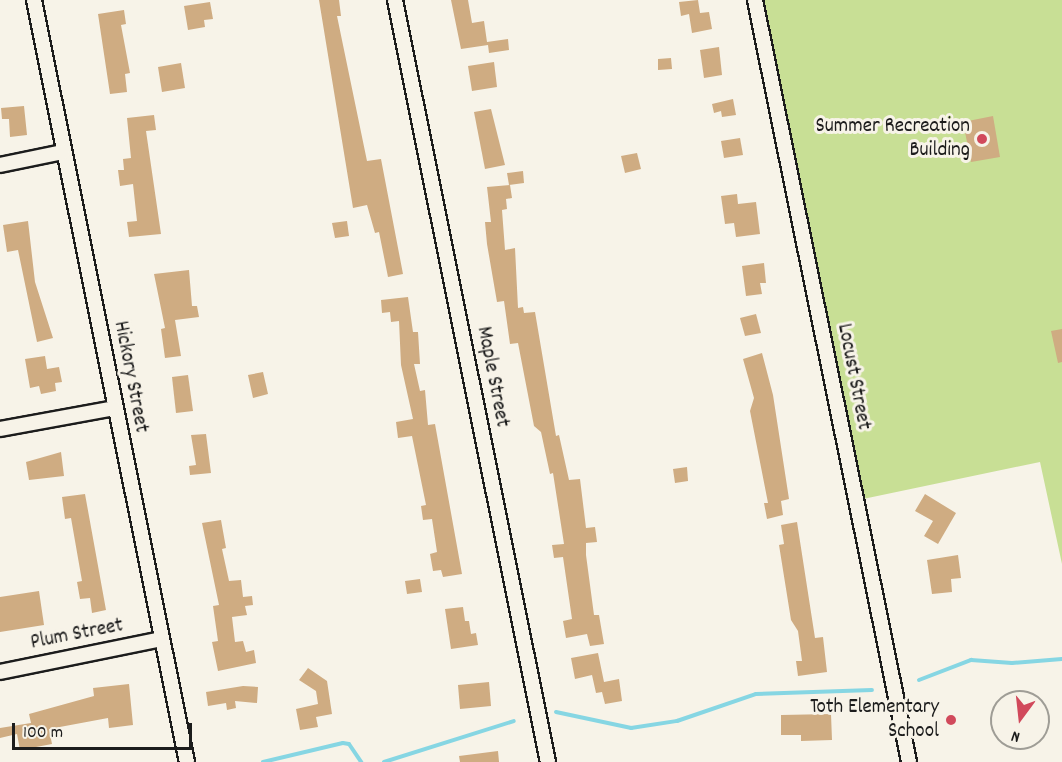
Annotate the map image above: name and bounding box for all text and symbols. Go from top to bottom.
place label: Summer Recreation Building [816,114,970,164]
marker: Summer Recreation Building [975,132,989,146]
street label: Hickory Street [107,319,153,435]
street label: Locust Street [830,322,876,432]
street label: Maple Street [470,325,514,429]
street label: Plum Street [29,614,125,656]
north arrow [990,690,1050,750]
place label: Toth Elementary School [810,695,939,745]
scale bar [15,711,195,749]
marker: Toth Elementary School [944,713,958,727]
text: 100 m [23,721,63,746]
text: N [1009,724,1023,748]

